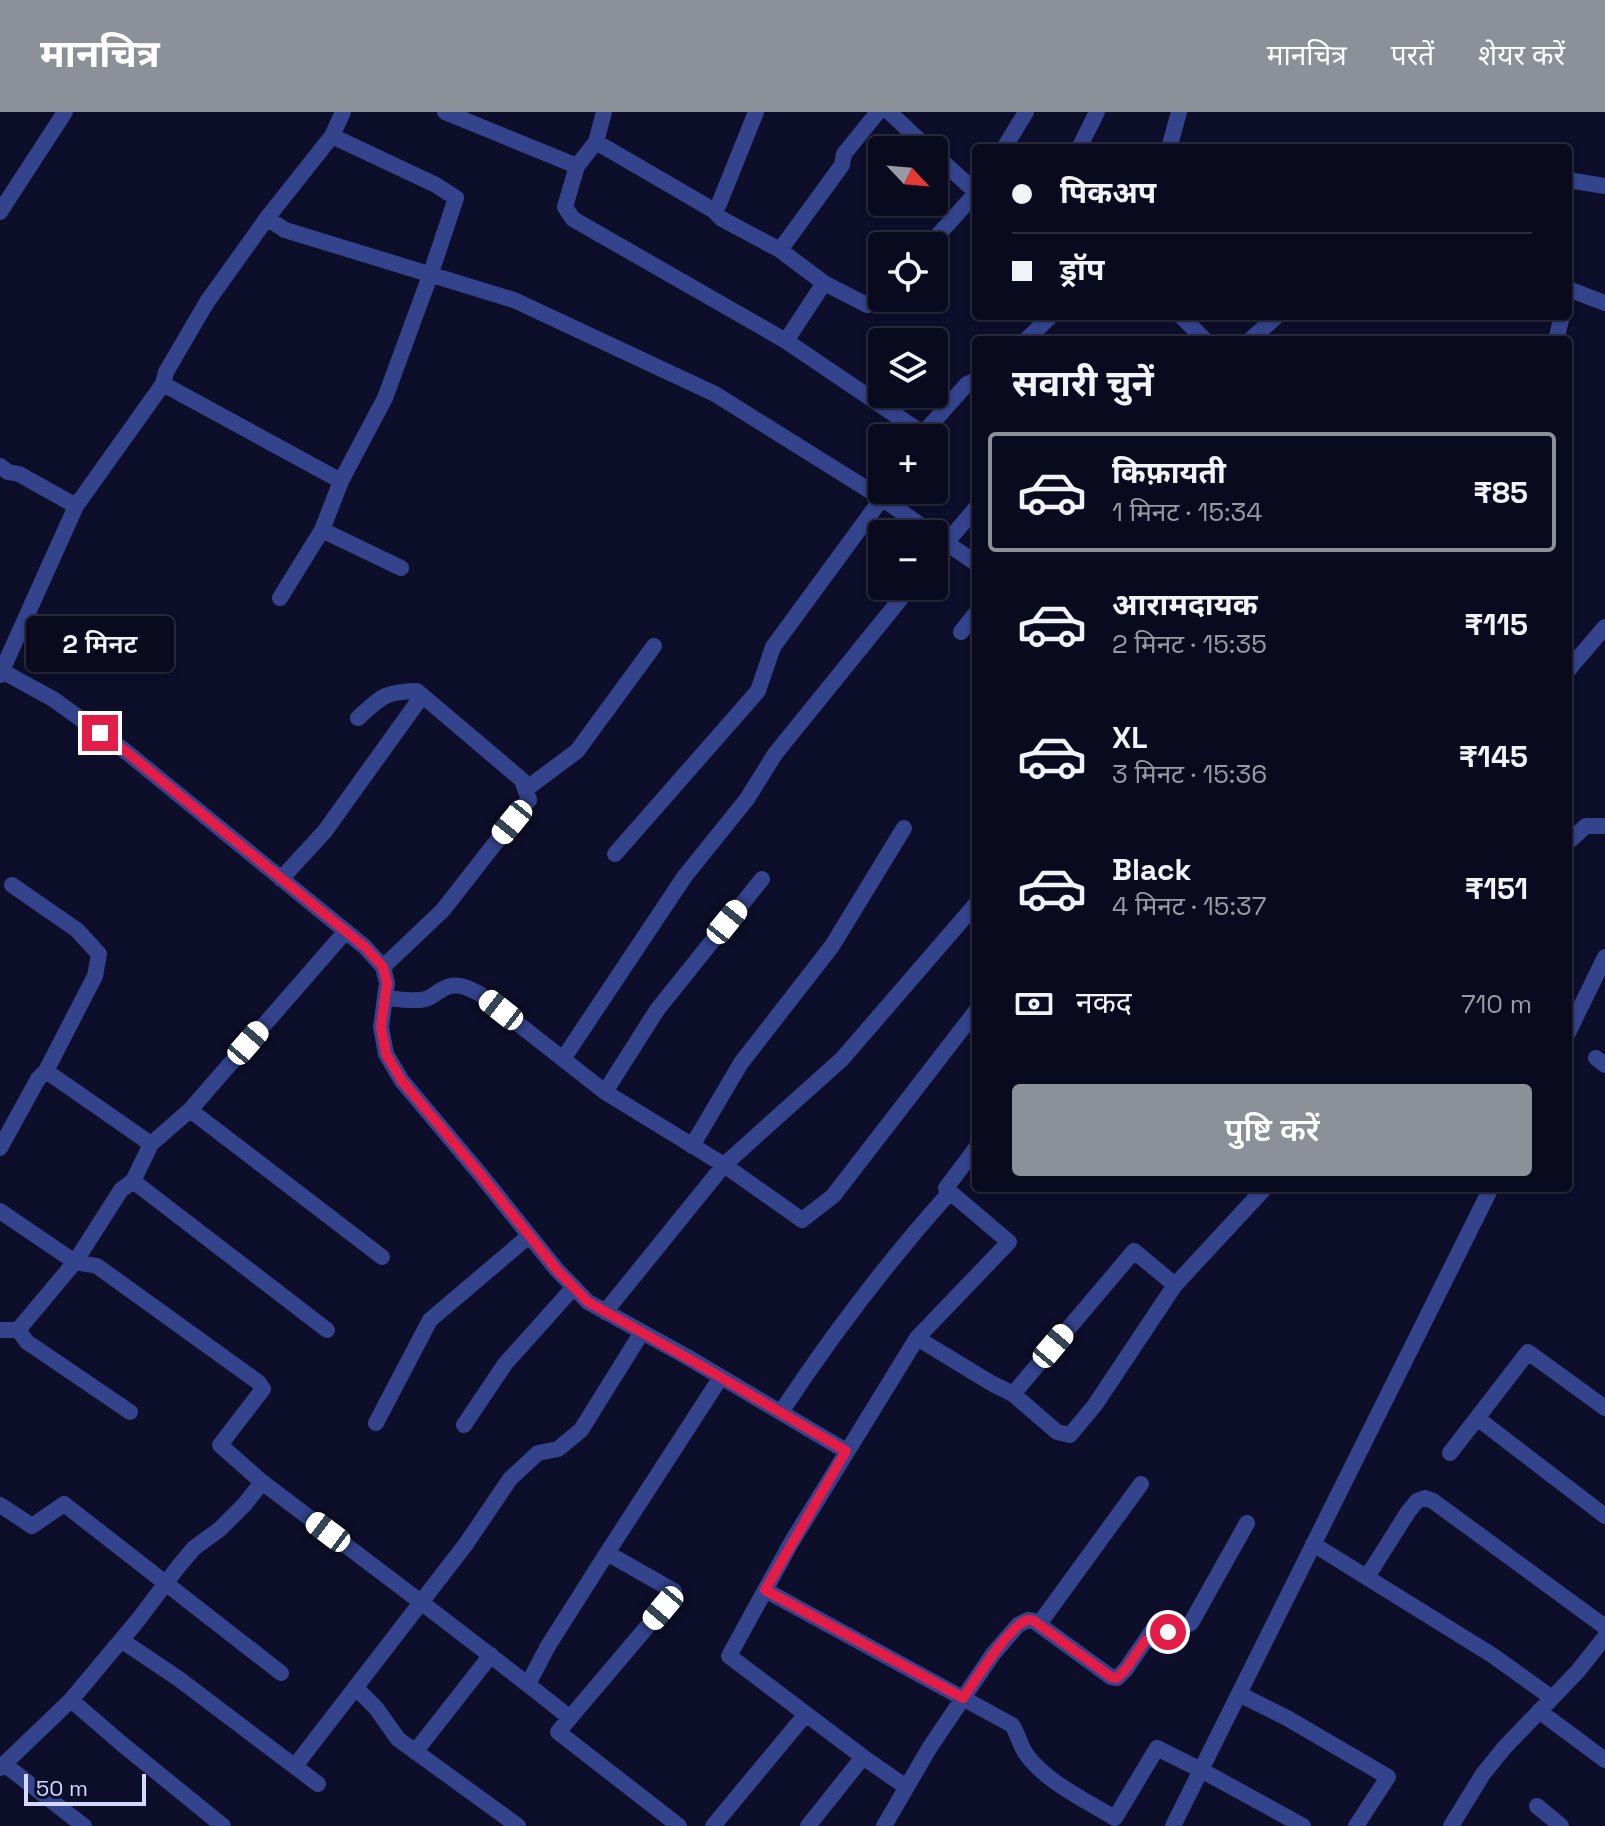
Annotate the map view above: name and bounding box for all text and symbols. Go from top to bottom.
text: मानचित्र [40,30,160,78]
text: मानचित्र [1267,37,1347,73]
text: परतें [1391,37,1434,73]
text: शेयर करें [1478,37,1565,73]
north arrow [868,136,948,216]
map controls [868,136,948,600]
text: पिकअप [1060,173,1156,212]
button: locate [868,232,948,312]
text: ड्रॉप [1060,250,1104,289]
button: layers [868,328,948,408]
text: सवारी चुनें [1012,361,1154,407]
button: + [868,424,948,504]
text: किफ़ायती [1112,453,1226,492]
icon: car [1016,456,1088,528]
text: ₹85 [1473,473,1528,512]
text: 1 मिनट · 15:34 [1112,495,1263,529]
button: − [868,520,948,600]
text: आरामदायक [1112,585,1258,624]
icon: car [1016,588,1088,660]
text: ₹115 [1464,605,1528,644]
callout: 2 मिनट [26,617,174,673]
text: 2 मिनट [63,627,137,661]
text: 2 मिनट · 15:35 [1112,627,1267,661]
route end [82,715,118,751]
text: XL [1112,718,1148,757]
icon: car [1016,720,1088,792]
text: ₹145 [1459,737,1528,776]
text: 3 मिनट · 15:36 [1112,757,1267,791]
car [488,796,536,848]
text: Black [1112,850,1191,889]
icon: car [1016,852,1088,924]
text: ₹151 [1465,869,1528,908]
text: 4 मिनट · 15:37 [1112,889,1266,923]
car [703,896,751,948]
icon: cash [1012,982,1056,1026]
text: नकद [1076,983,1132,1022]
car [475,986,527,1034]
text: 710 m [1461,987,1532,1021]
car [223,1017,273,1069]
button: पुष्टि करें [1012,1084,1532,1176]
car [1028,1320,1078,1372]
car [302,1508,354,1556]
car [638,1582,688,1634]
route start [1150,1614,1186,1650]
scale bar [24,1770,146,1806]
text: 50 m [36,1774,88,1802]

